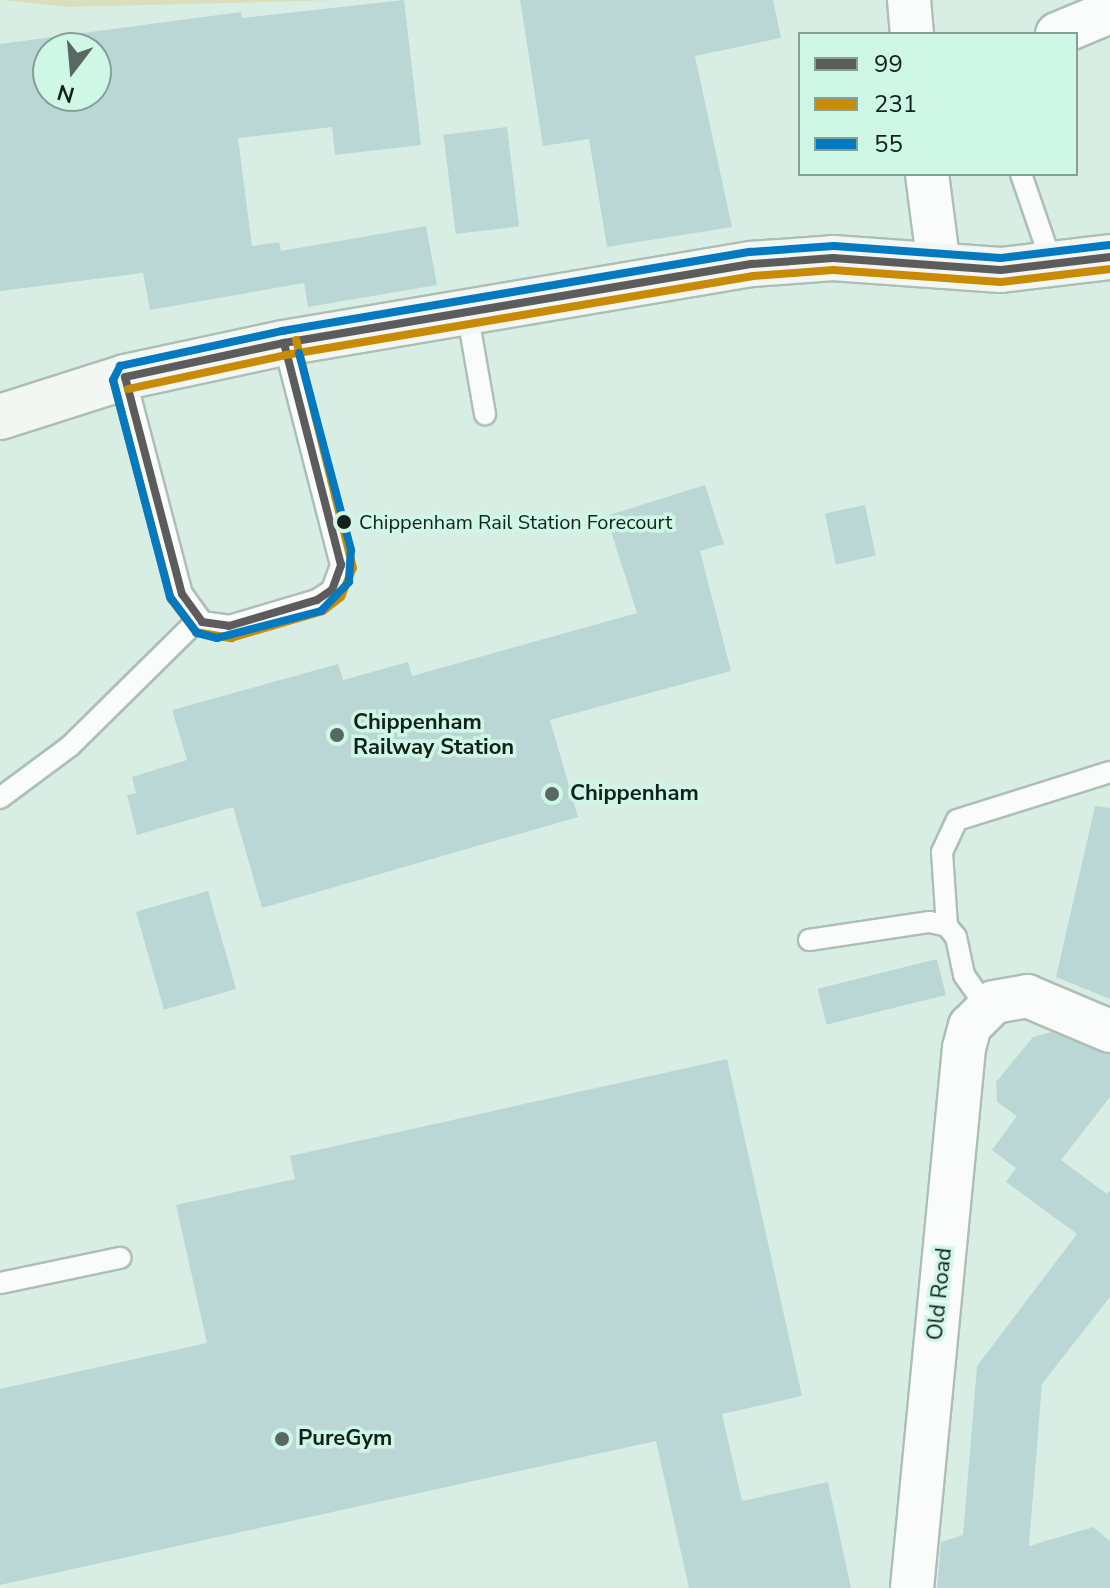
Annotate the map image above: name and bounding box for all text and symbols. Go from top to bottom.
north arrow [32,32,112,112]
legend [798,32,1078,176]
text: 99 [874,48,903,80]
text: N [54,76,78,110]
text: 231 [874,88,917,120]
text: 55 [874,128,903,160]
place label: Chippenham Rail Station Forecourt [359,510,672,534]
marker: Chippenham Rail Station Forecourt [336,514,352,530]
place label: Chippenham Railway Station [353,709,514,760]
marker: Chippenham Railway Station [328,726,346,744]
place label: Chippenham [570,781,699,807]
marker: Chippenham [541,783,563,805]
street label: Old Road [922,1246,958,1342]
place label: PureGym [298,1426,392,1452]
marker: PureGym [273,1430,291,1448]

